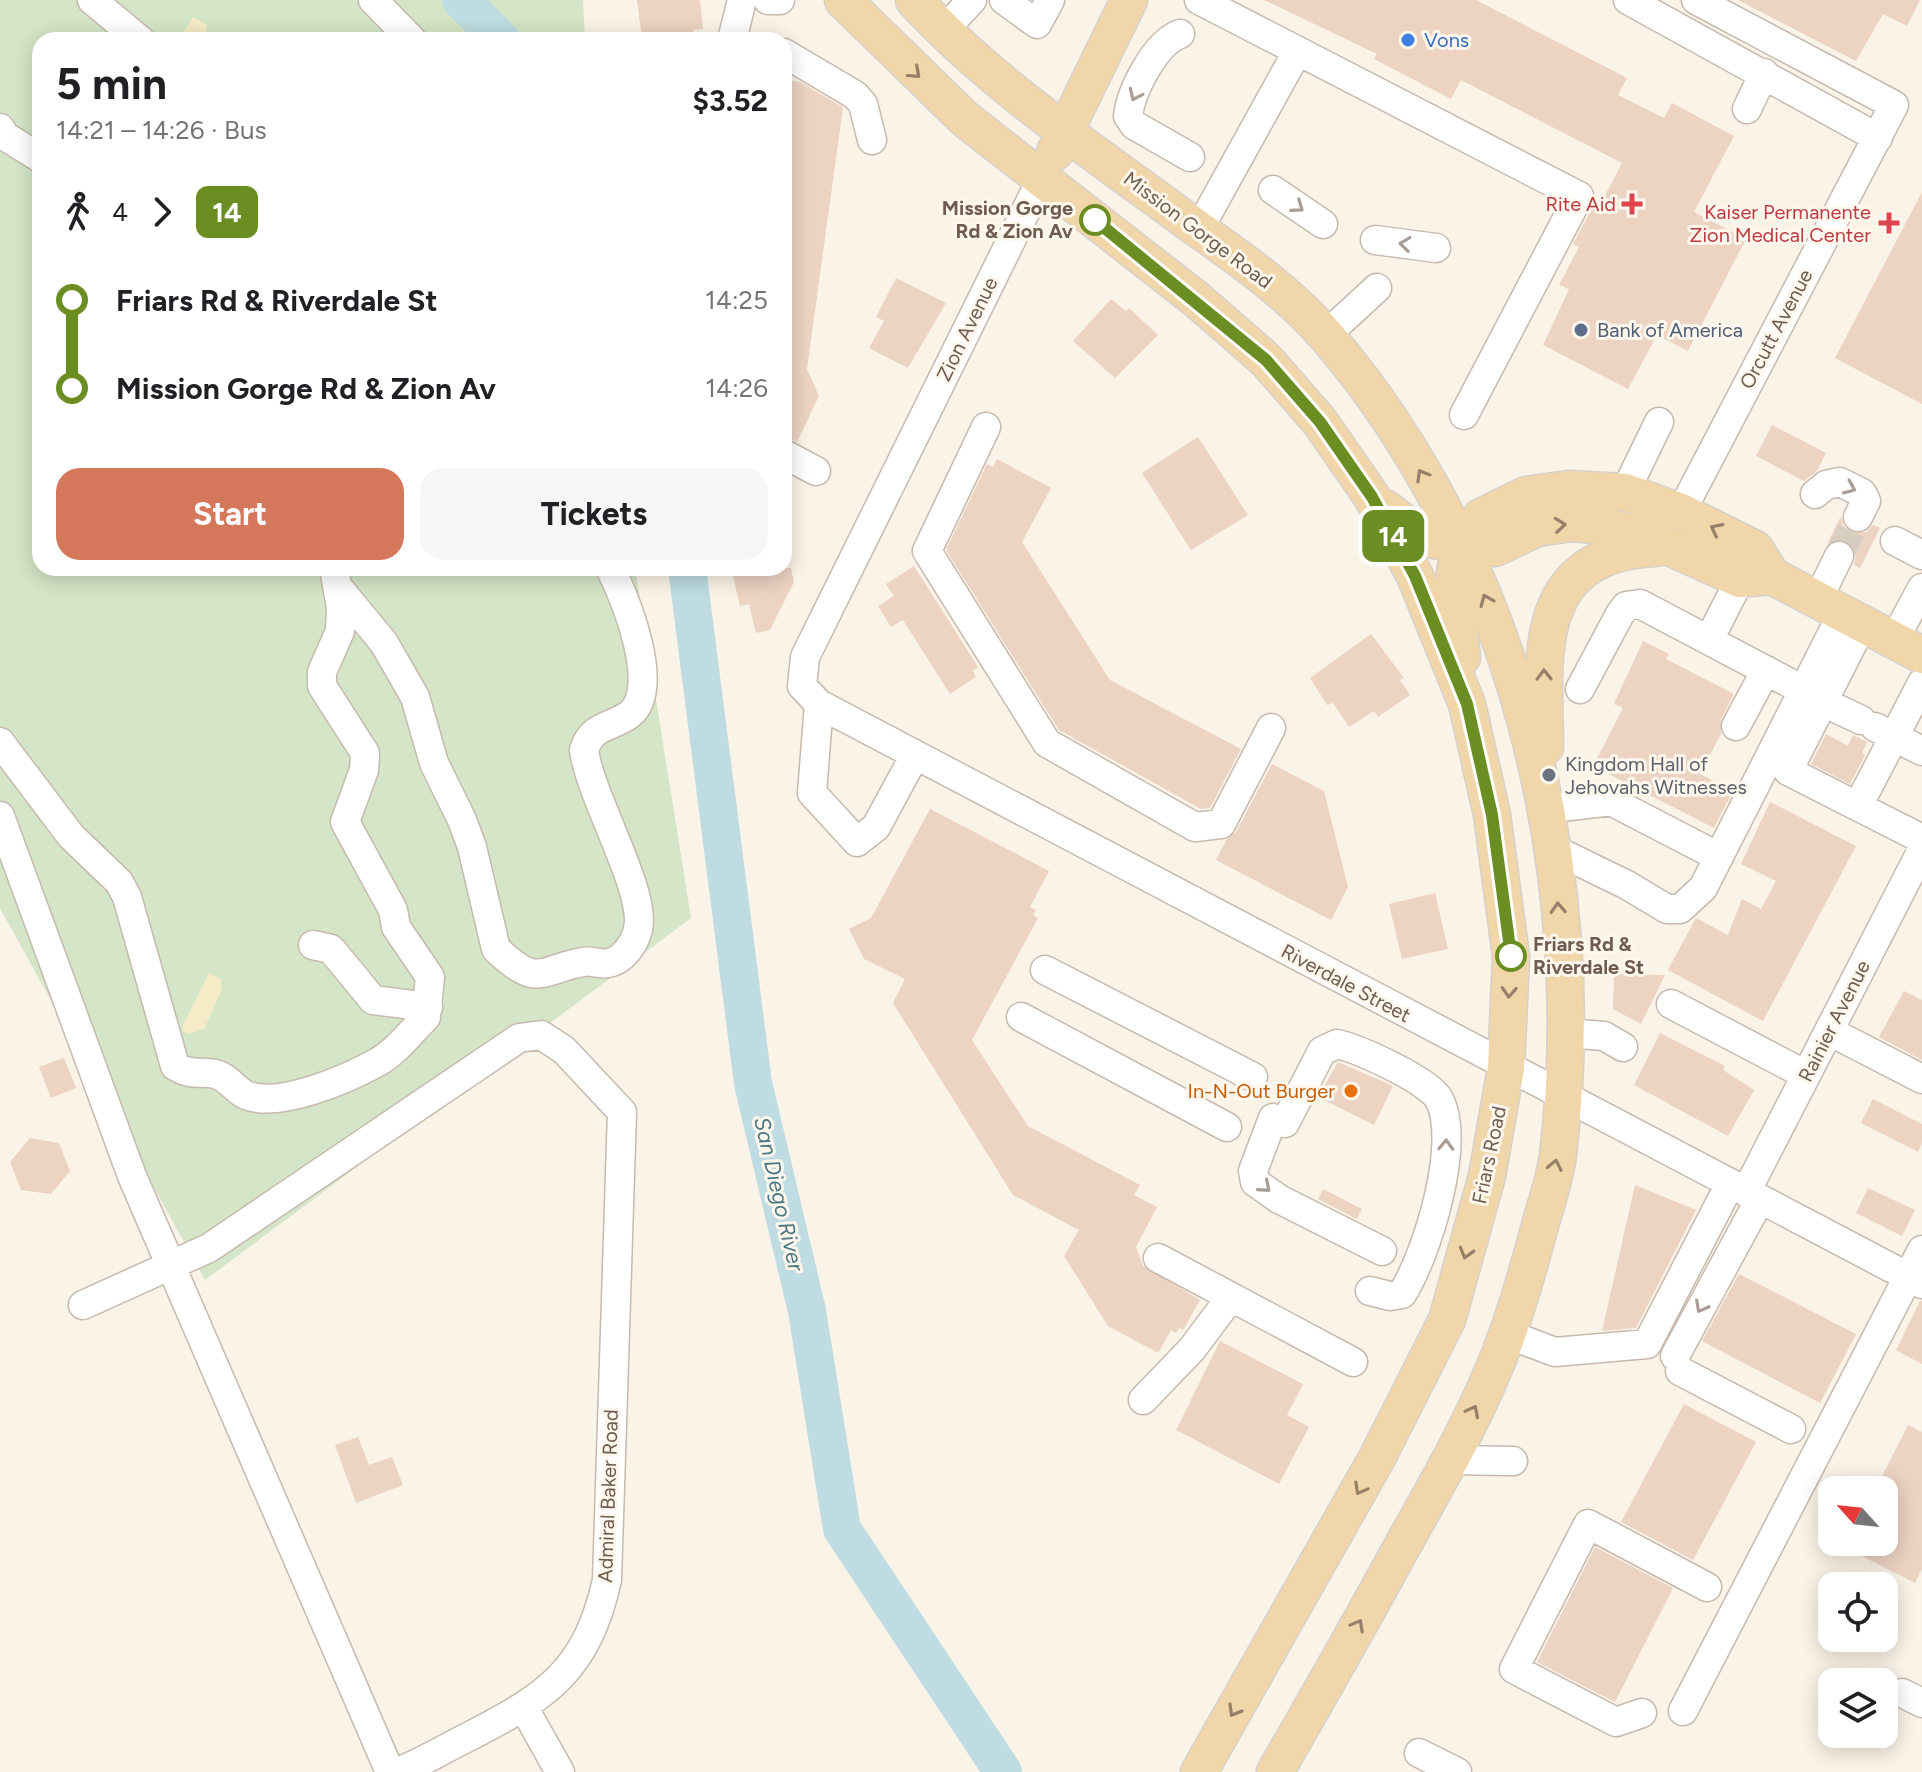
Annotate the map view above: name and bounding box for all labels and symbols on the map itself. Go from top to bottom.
place label: Vons [1424,28,1469,52]
marker: Vons [1399,31,1417,49]
one-way arrow [906,63,921,78]
one-way arrow [1129,86,1145,101]
street label: Mission Gorge Road [1119,166,1277,294]
place label: Rite Aid [1546,192,1616,216]
marker: Rite Aid [1623,195,1641,213]
place label: Mission Gorge Rd & Zion Av [942,196,1073,243]
one-way arrow [1290,197,1304,212]
place label: Kaiser Permanente Zion Medical Center [1690,200,1871,247]
marker: Mission Gorge Rd & Zion Av [1080,205,1110,235]
marker: Kaiser Permanente Zion Medical Center [1878,212,1900,234]
one-way arrow [1399,236,1412,253]
street label: Orcutt Avenue [1734,265,1818,393]
street label: Zion Avenue [931,273,1003,385]
place label: Bank of America [1597,318,1743,342]
marker: Bank of America [1572,321,1590,339]
one-way arrow [1417,469,1432,484]
one-way arrow [1841,478,1856,494]
line badge: 14 [1357,510,1429,562]
one-way arrow [1553,517,1567,534]
one-way arrow [1709,523,1724,539]
one-way arrow [1479,594,1495,608]
one-way arrow [1536,668,1553,681]
place label: Kingdom Hall of Jehovahs Witnesses [1565,752,1747,799]
marker: Kingdom Hall of Jehovahs Witnesses [1540,766,1558,784]
one-way arrow [1550,901,1567,914]
place label: Friars Rd & Riverdale St [1533,932,1644,979]
street label: Riverdale Street [1277,939,1415,1027]
marker: Friars Rd & Riverdale St [1496,941,1526,971]
street label: Rainier Avenue [1793,956,1875,1086]
one-way arrow [1501,986,1518,999]
place label: In-N-Out Burger [1188,1079,1335,1103]
marker: In-N-Out Burger [1342,1082,1360,1100]
street label: Friars Road [1467,1104,1511,1206]
water label: San Diego River [748,1114,810,1275]
one-way arrow [1437,1138,1454,1150]
one-way arrow [1546,1159,1563,1173]
one-way arrow [1255,1177,1270,1192]
one-way arrow [1459,1246,1475,1260]
one-way arrow [1695,1298,1710,1313]
one-way arrow [1463,1405,1479,1420]
street label: Admiral Baker Road [593,1409,623,1583]
north arrow [1818,1476,1898,1556]
one-way arrow [1354,1481,1370,1495]
one-way arrow [1349,1619,1364,1634]
one-way arrow [1228,1702,1244,1717]

